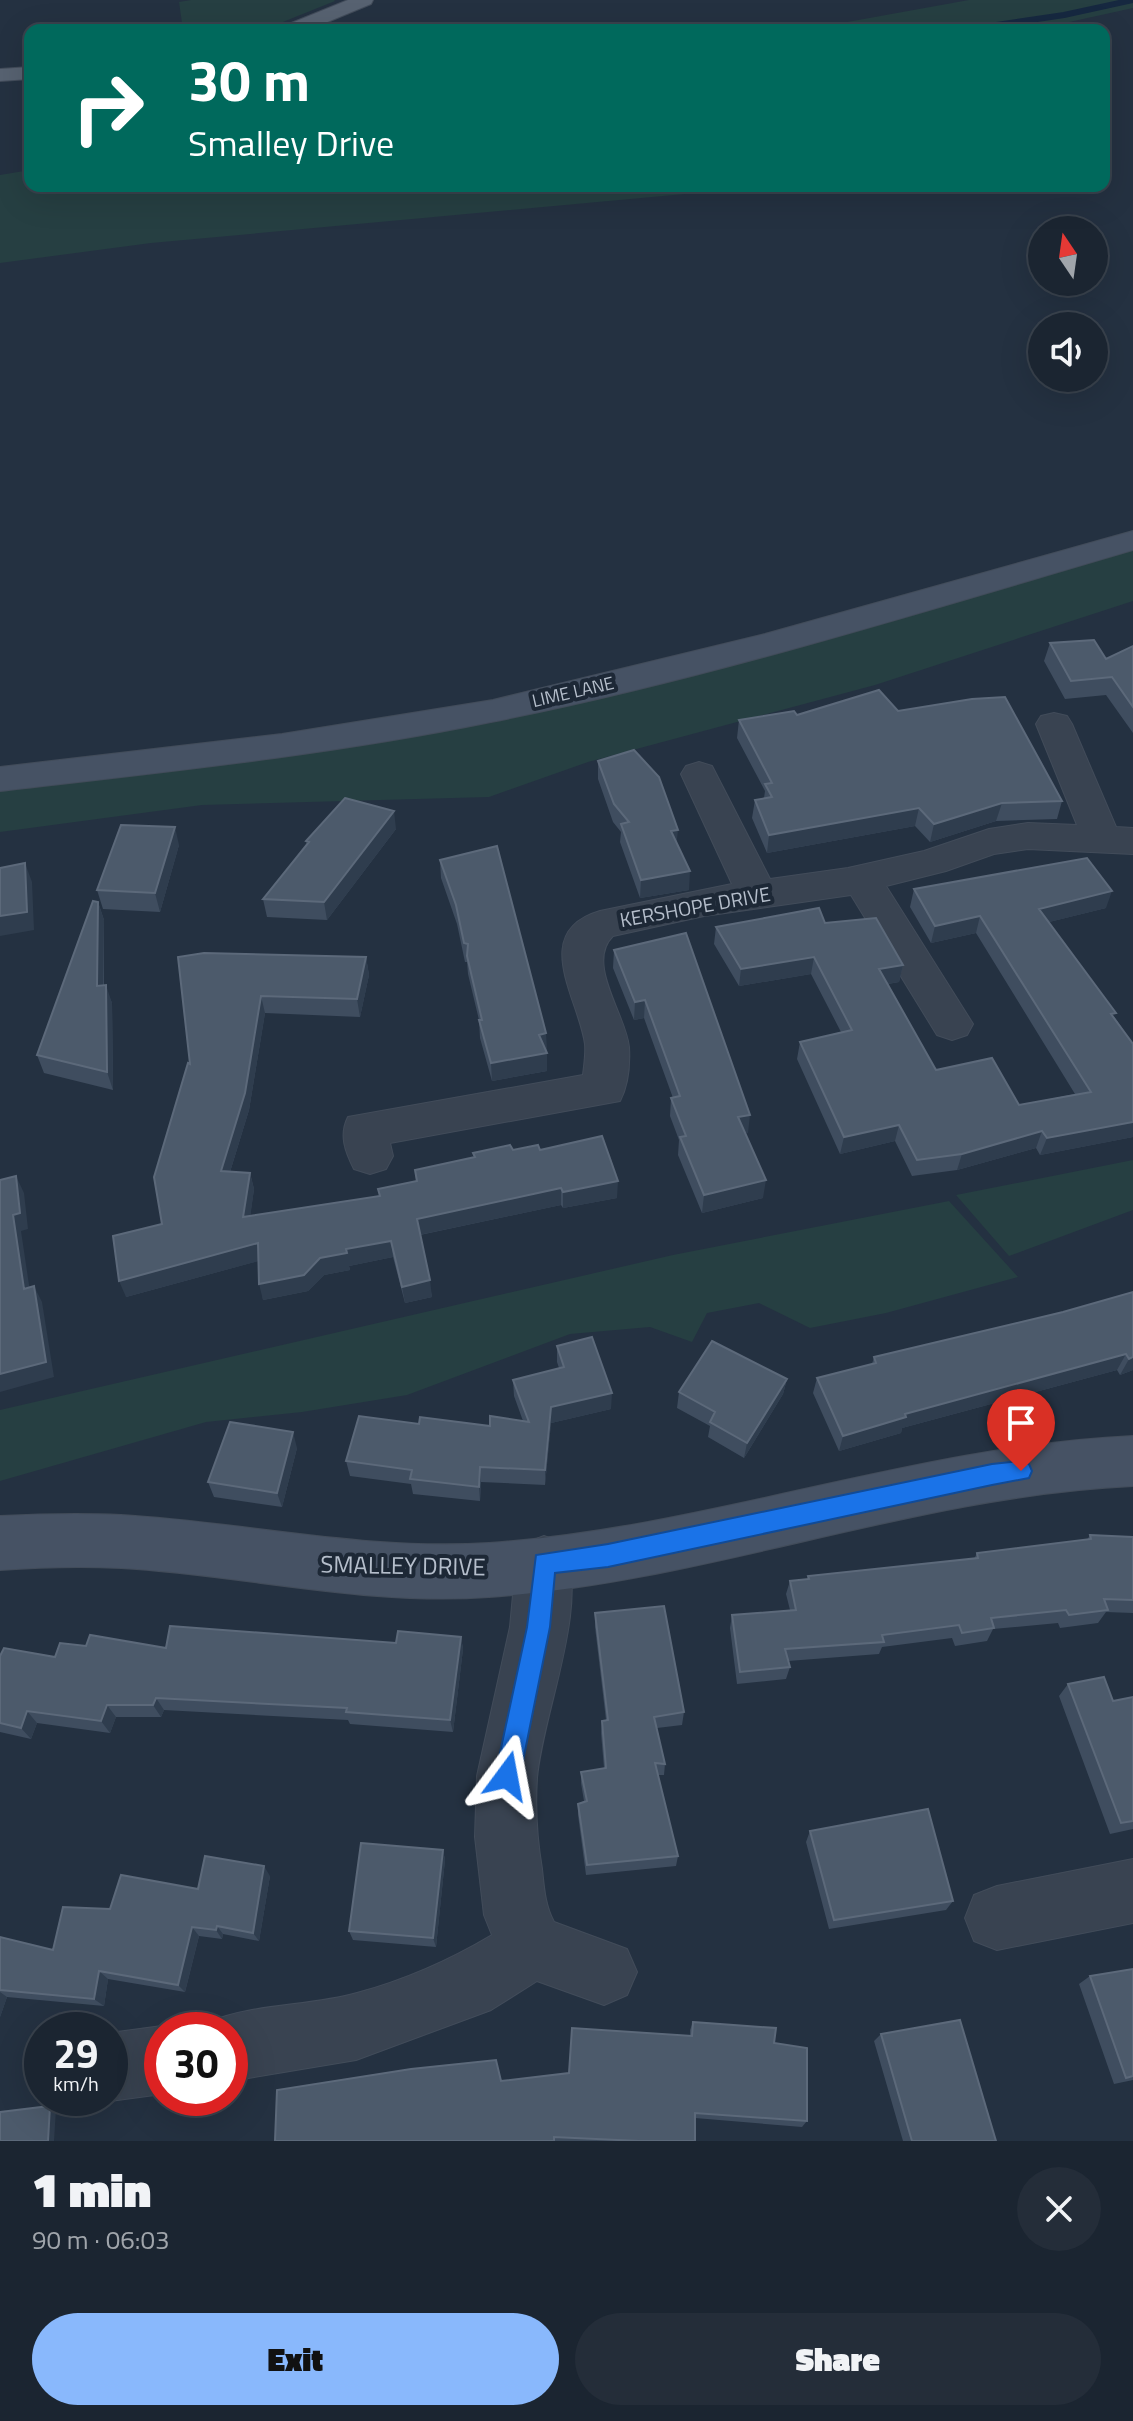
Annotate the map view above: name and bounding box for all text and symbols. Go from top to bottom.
text: 30 m [188,38,310,123]
icon: right [56,56,160,160]
text: Smalley Drive [188,115,394,170]
north arrow [1028,216,1108,296]
map controls [1028,216,1108,392]
button: sound [1028,312,1108,392]
street label: LIME LANE [529,669,617,714]
street label: KERSHOPE DRIVE [617,878,773,935]
pin [987,1389,1055,1471]
icon: arrive [999,1401,1043,1445]
street label: SMALLEY DRIVE [320,1546,486,1584]
position arrow [465,1734,549,1818]
speed limit sign: 30 [144,2012,248,2116]
text: 29 [54,2023,98,2084]
text: km/h [53,2068,99,2099]
text: 1 min [32,2153,151,2226]
button: close [1017,2167,1101,2251]
text: 90 m · 06:03 [32,2220,170,2259]
button: Exit [32,2313,559,2405]
button: Share [575,2313,1101,2405]

